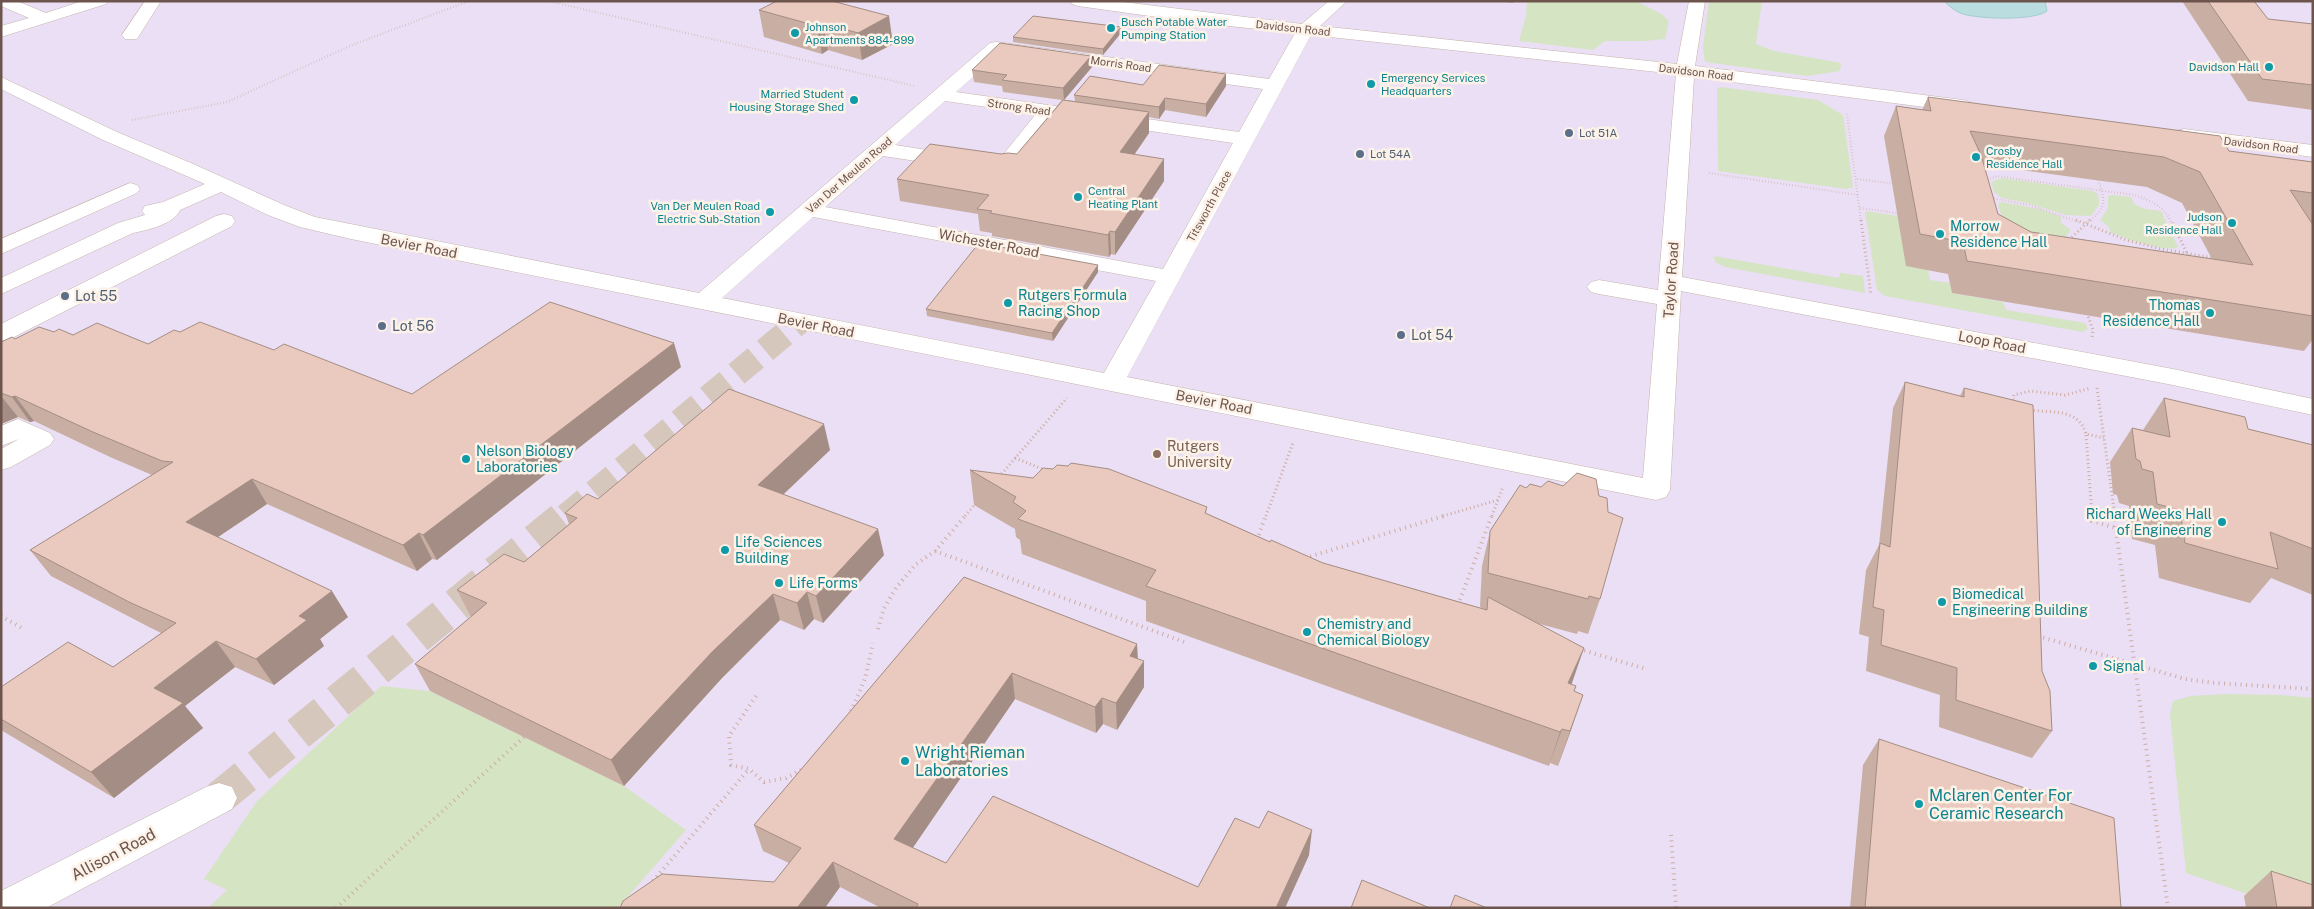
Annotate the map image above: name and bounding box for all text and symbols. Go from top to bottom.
place label: Busch Potable Water Pumping Station [1121,16,1227,41]
street label: Davidson Road [1255,18,1331,38]
place label: Johnson Apartments 884-899 [805,21,914,46]
marker: Busch Potable Water Pumping Station [1105,22,1117,34]
marker: Johnson Apartments 884-899 [789,27,801,39]
street label: Morris Road [1090,54,1152,74]
street label: Davidson Road [1658,61,1734,83]
place label: Davidson Hall [2189,61,2259,73]
marker: Davidson Hall [2263,61,2275,73]
place label: Emergency Services Headquarters [1381,72,1486,97]
marker: Emergency Services Headquarters [1365,78,1377,90]
place label: Married Student Housing Storage Shed [729,88,844,113]
marker: Married Student Housing Storage Shed [848,94,860,106]
street label: Strong Road [987,97,1051,117]
marker: Lot 51A [1563,127,1575,139]
place label: Lot 51A [1579,127,1618,139]
street label: Davidson Road [2223,134,2299,156]
street label: Van Der Meulen Road [804,135,894,215]
place label: Crosby Residence Hall [1986,145,2063,170]
marker: Lot 54A [1354,148,1366,160]
place label: Lot 54A [1370,148,1411,160]
marker: Crosby Residence Hall [1970,151,1982,163]
street label: Titsworth Place [1184,168,1234,244]
place label: Central Heating Plant [1088,185,1158,210]
marker: Central Heating Plant [1072,191,1084,203]
place label: Van Der Meulen Road Electric Sub-Station [650,200,760,225]
marker: Van Der Meulen Road Electric Sub-Station [764,206,776,218]
place label: Judson Residence Hall [2145,211,2222,236]
marker: Judson Residence Hall [2226,217,2238,229]
place label: Morrow Residence Hall [1950,218,2048,250]
street label: Wichester Road [937,225,1041,261]
marker: Morrow Residence Hall [1934,228,1946,240]
street label: Bevier Road [379,231,459,261]
street label: Taylor Road [1660,241,1682,319]
place label: Rutgers Formula Racing Shop [1018,287,1127,319]
place label: Lot 55 [75,288,117,304]
marker: Lot 55 [59,290,71,302]
marker: Rutgers Formula Racing Shop [1002,297,1014,309]
place label: Thomas Residence Hall [2102,297,2200,329]
marker: Thomas Residence Hall [2204,307,2216,319]
street label: Bevier Road [776,310,856,340]
place label: Lot 56 [392,318,434,334]
marker: Lot 56 [376,320,388,332]
place label: Lot 54 [1411,327,1453,343]
street label: Loop Road [1957,328,2027,356]
marker: Lot 54 [1395,329,1407,341]
street label: Bevier Road [1174,387,1254,417]
place label: Rutgers University [1167,438,1233,470]
place label: Nelson Biology Laboratories [476,443,574,475]
marker: Rutgers University [1151,448,1163,460]
marker: Nelson Biology Laboratories [460,453,472,465]
place label: Richard Weeks Hall of Engineering [2086,506,2212,538]
marker: Richard Weeks Hall of Engineering [2216,516,2228,528]
place label: Life Sciences Building [735,534,822,566]
marker: Life Sciences Building [719,544,731,556]
place label: Life Forms [789,575,858,591]
marker: Life Forms [773,577,785,589]
place label: Biomedical Engineering Building [1952,586,2088,618]
marker: Biomedical Engineering Building [1936,596,1948,608]
place label: Chemistry and Chemical Biology [1317,616,1430,648]
marker: Chemistry and Chemical Biology [1301,626,1313,638]
place label: Signal [2103,658,2145,674]
marker: Signal [2087,660,2099,672]
place label: Wright Rieman Laboratories [915,743,1025,780]
marker: Wright Rieman Laboratories [899,755,911,767]
place label: Mclaren Center For Ceramic Research [1929,786,2072,823]
marker: Mclaren Center For Ceramic Research [1913,798,1925,810]
street label: Allison Road [68,824,159,885]

